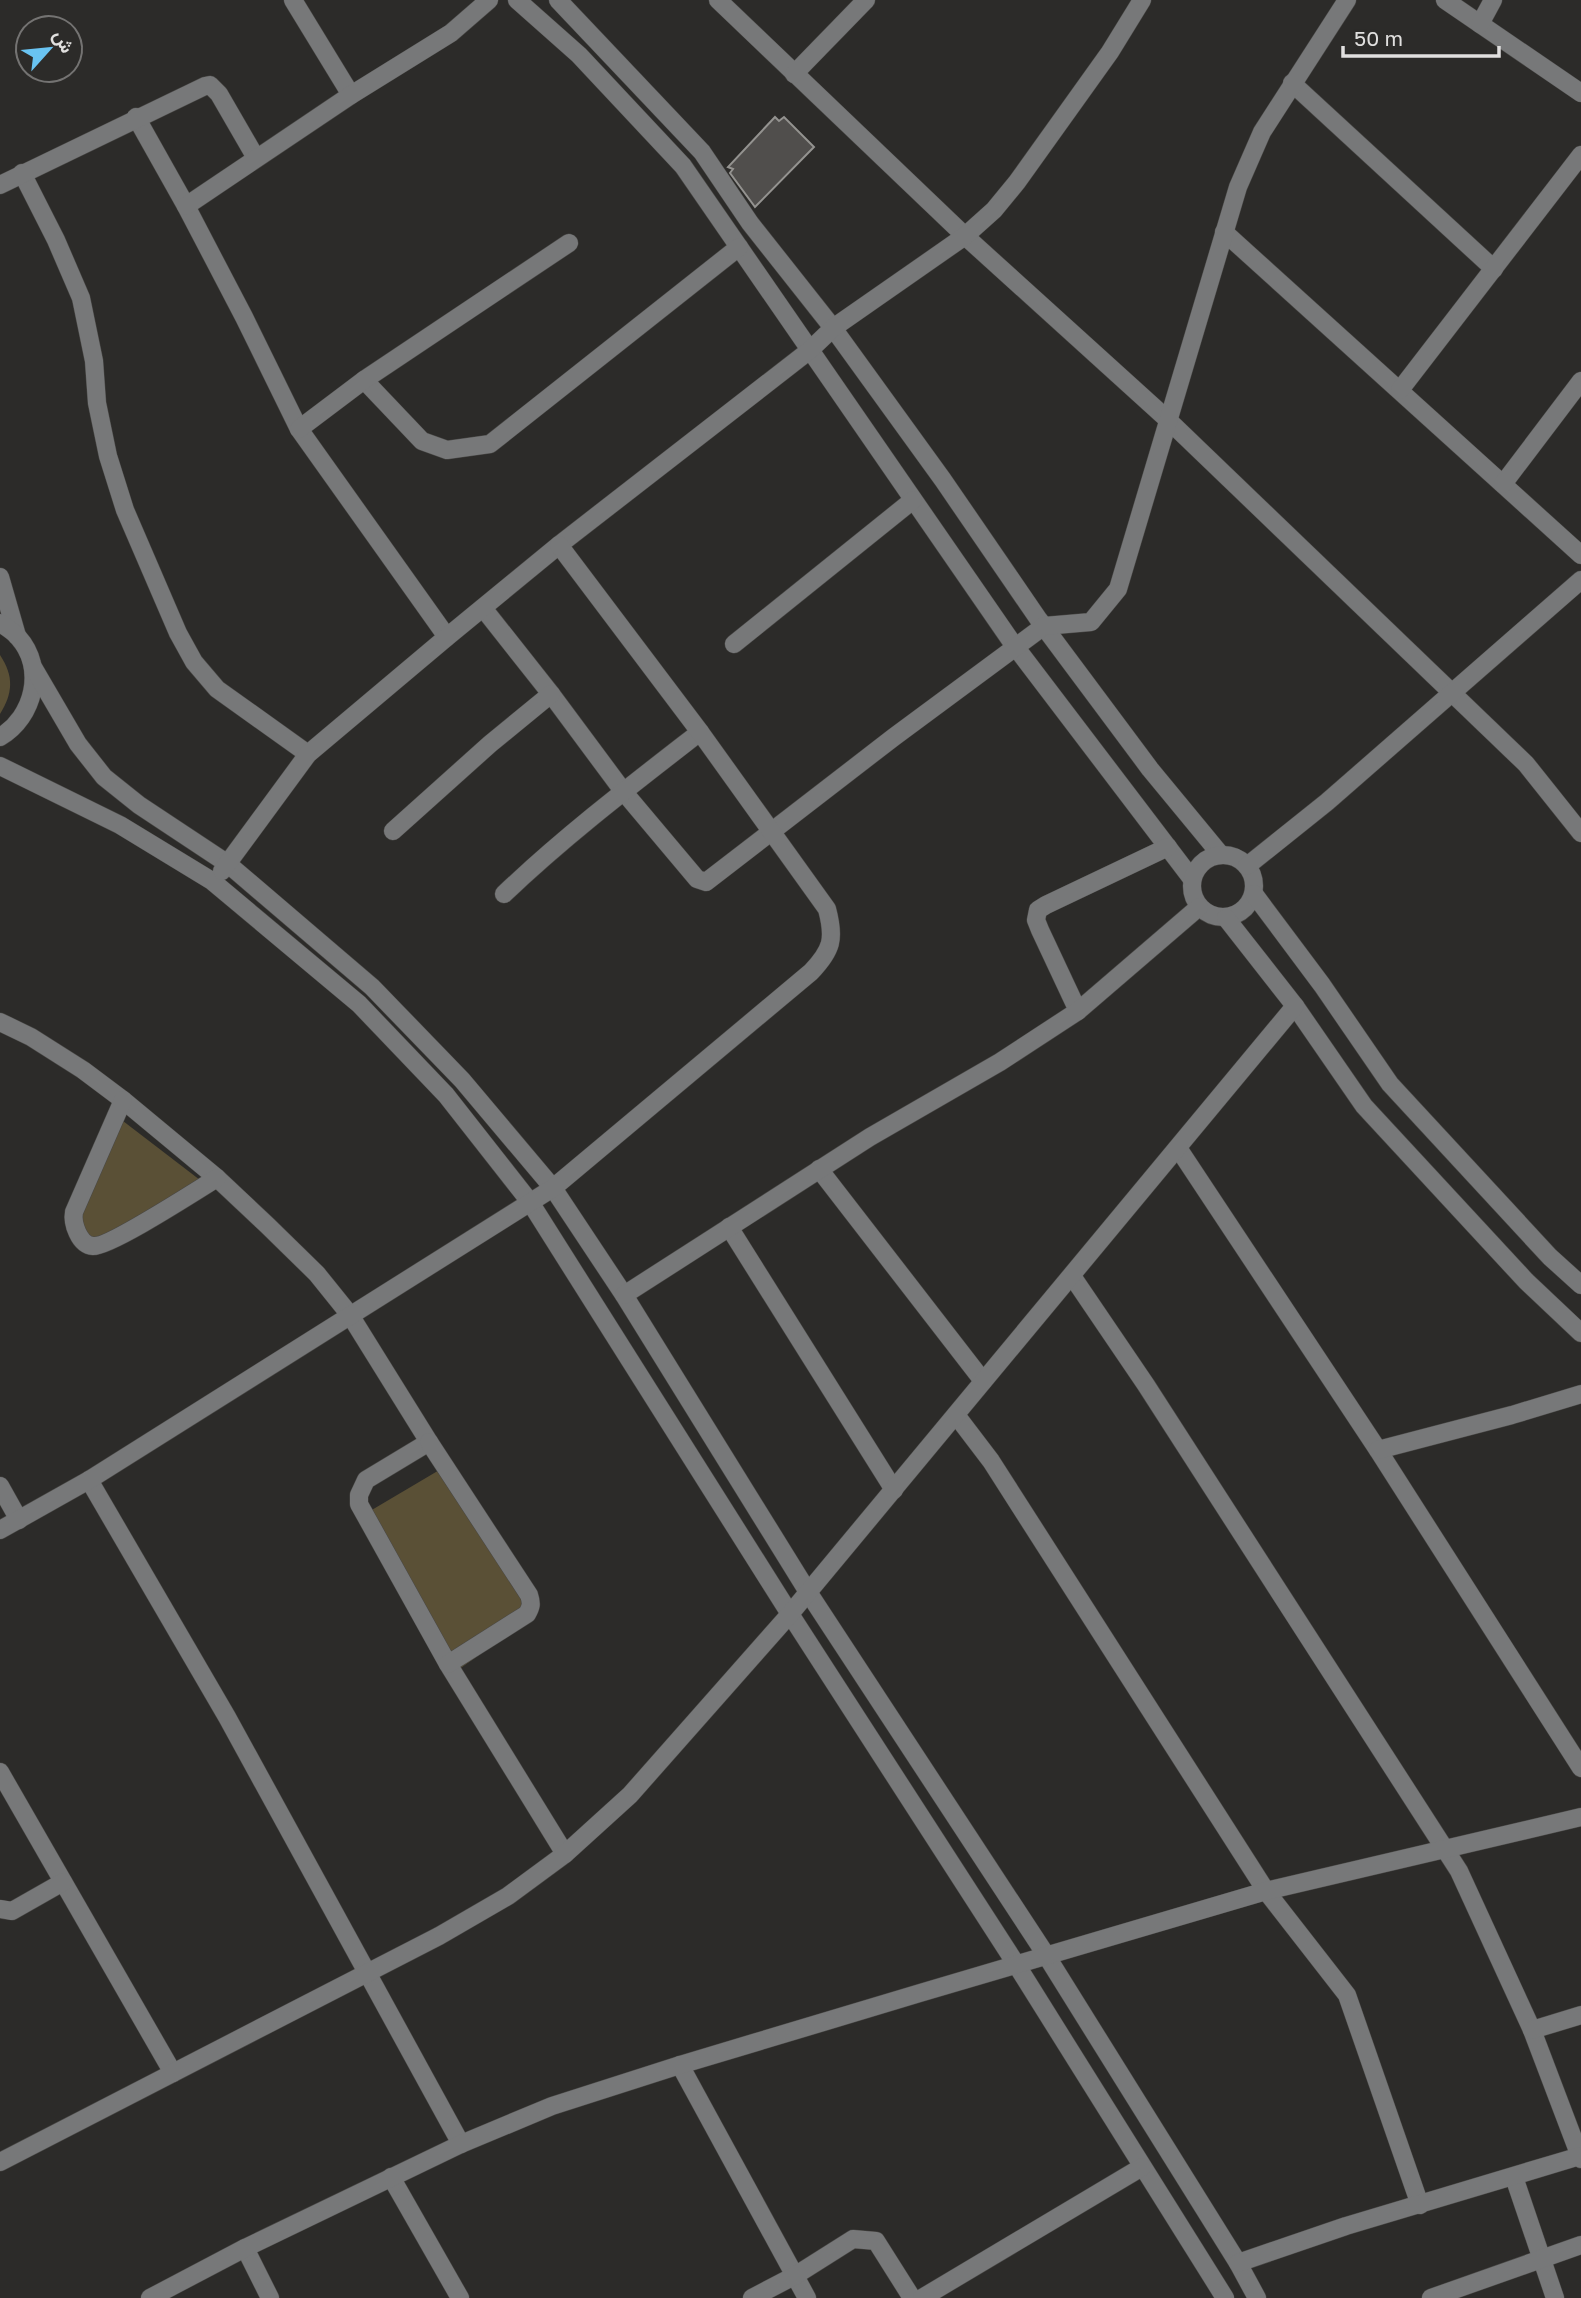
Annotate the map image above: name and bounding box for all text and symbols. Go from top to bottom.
north arrow [14,14,84,84]
scale bar [1343,14,1499,58]
text: 50 m [1354,25,1403,51]
text: ش [48,26,80,57]

